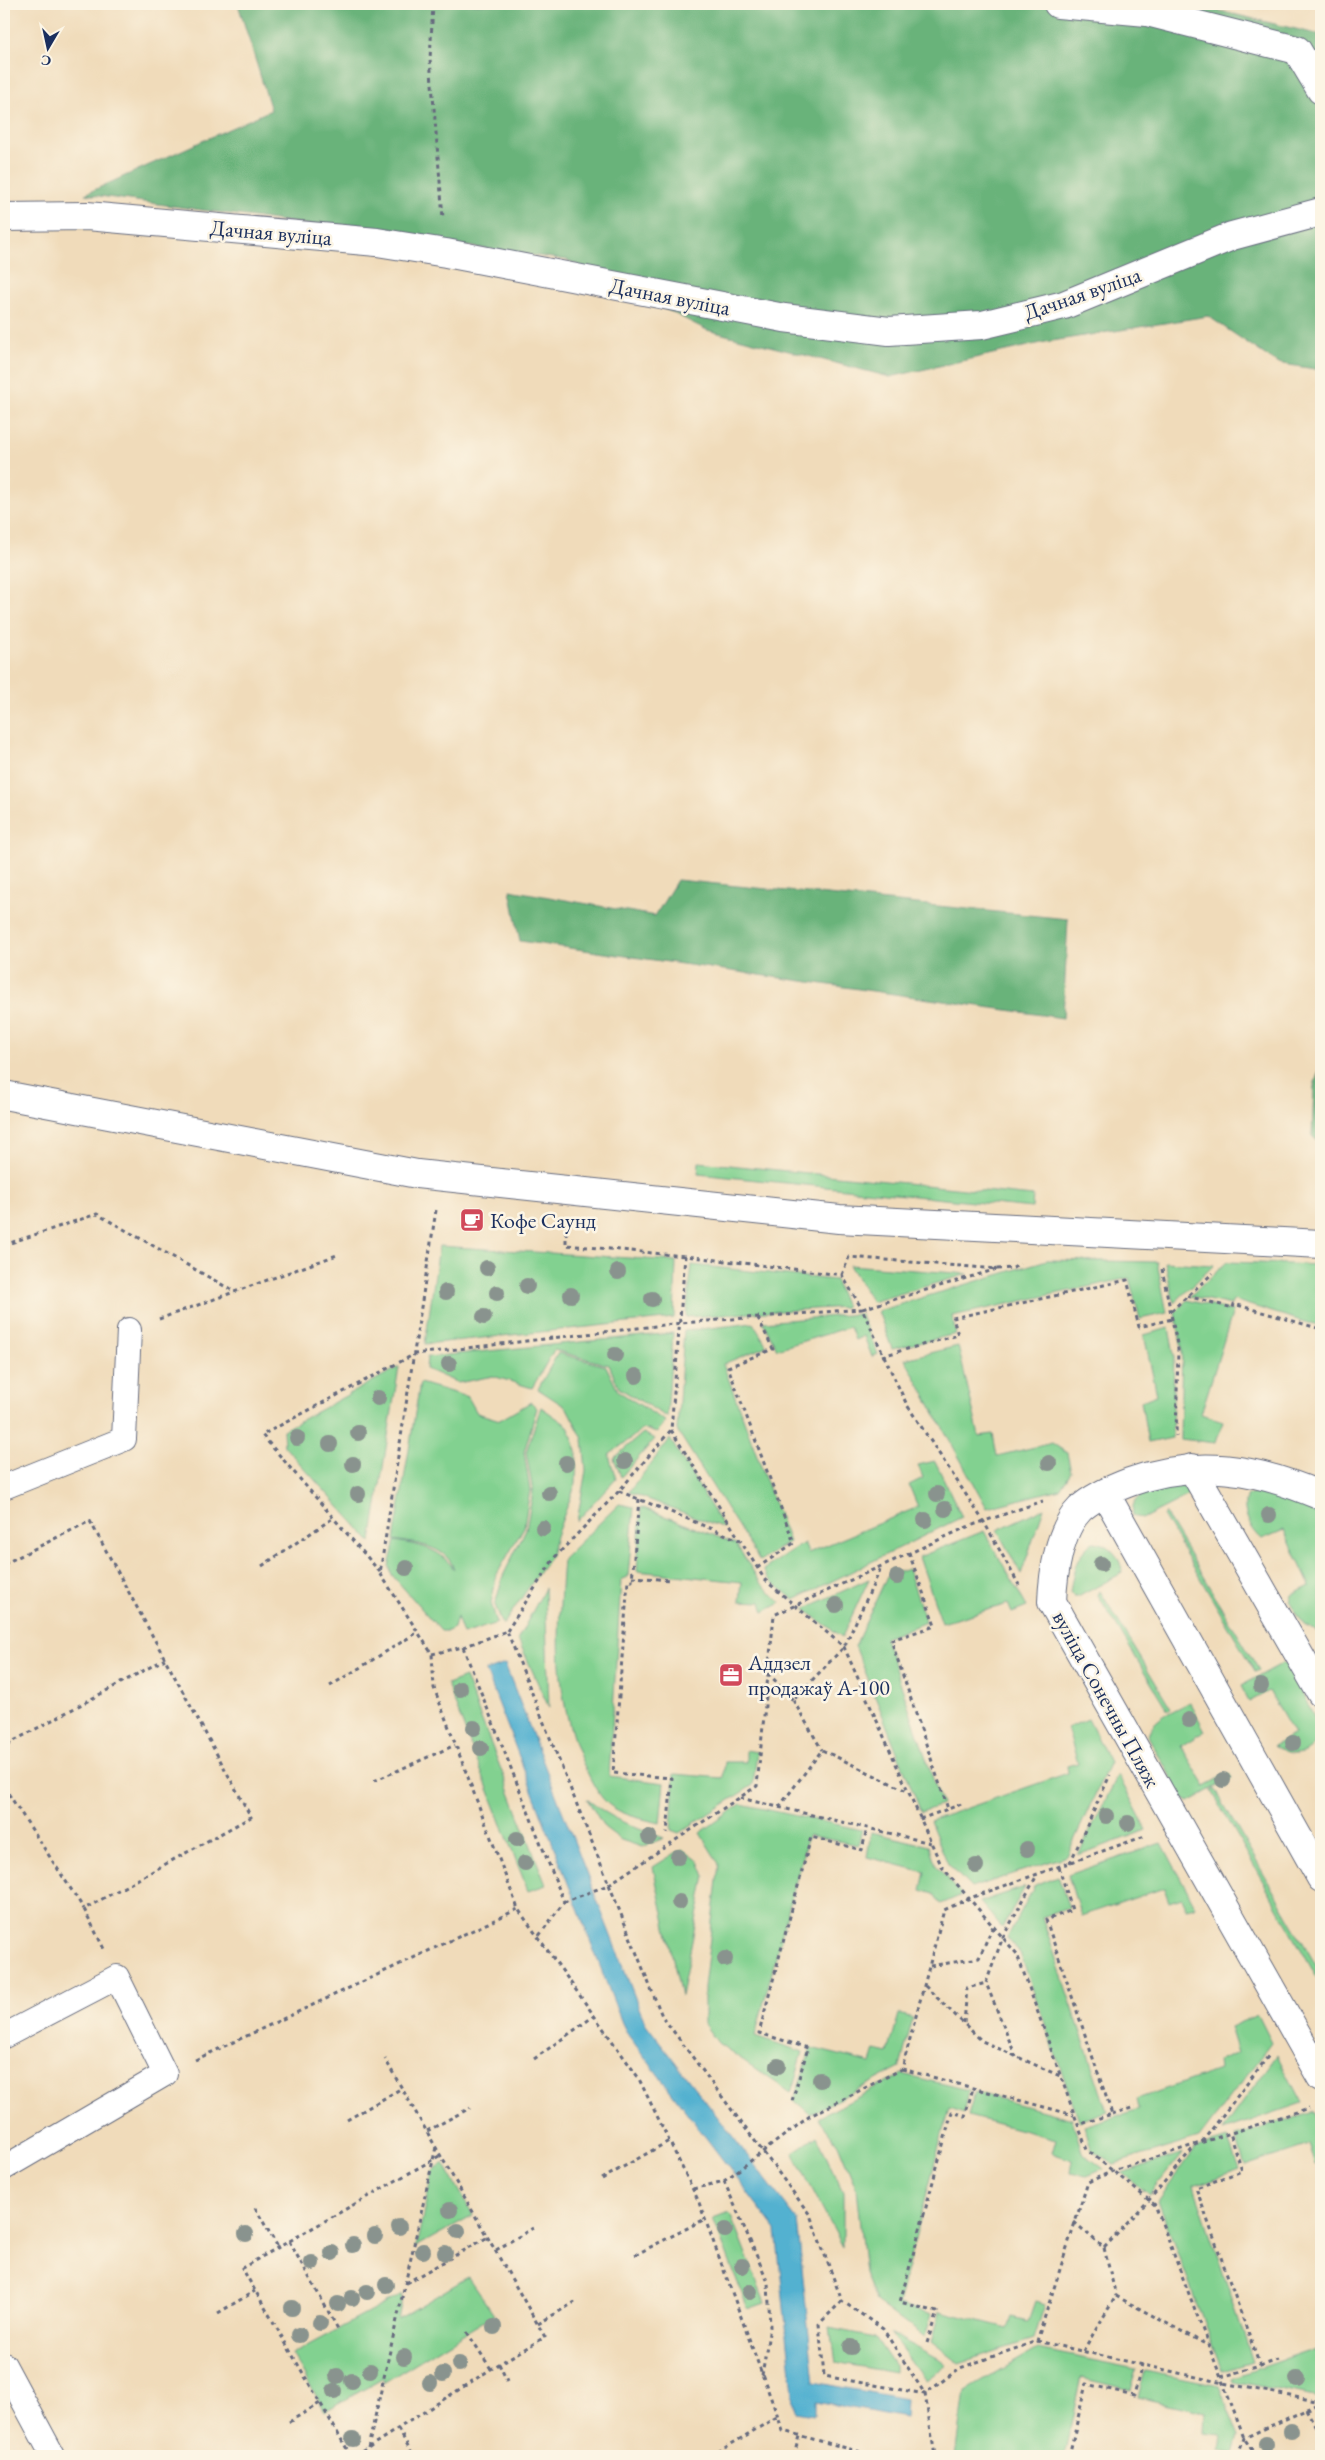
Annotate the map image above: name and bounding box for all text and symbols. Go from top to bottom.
north arrow [22,22,72,72]
text: С [40,51,52,71]
street label: Дачная вуліца [209,213,333,252]
street label: Дачная вуліца [1020,260,1145,327]
street label: Дачная вуліца [607,271,733,322]
place label: Кофе Саунд [490,1206,596,1235]
cafe icon: Кофе Саунд [459,1207,485,1233]
street label: вуліца Сонечны Пляж [1046,1605,1168,1793]
place label: Аддзел продажаў А-100 [747,1648,890,1702]
office icon: Аддзел продажаў А-100 [718,1662,744,1688]

